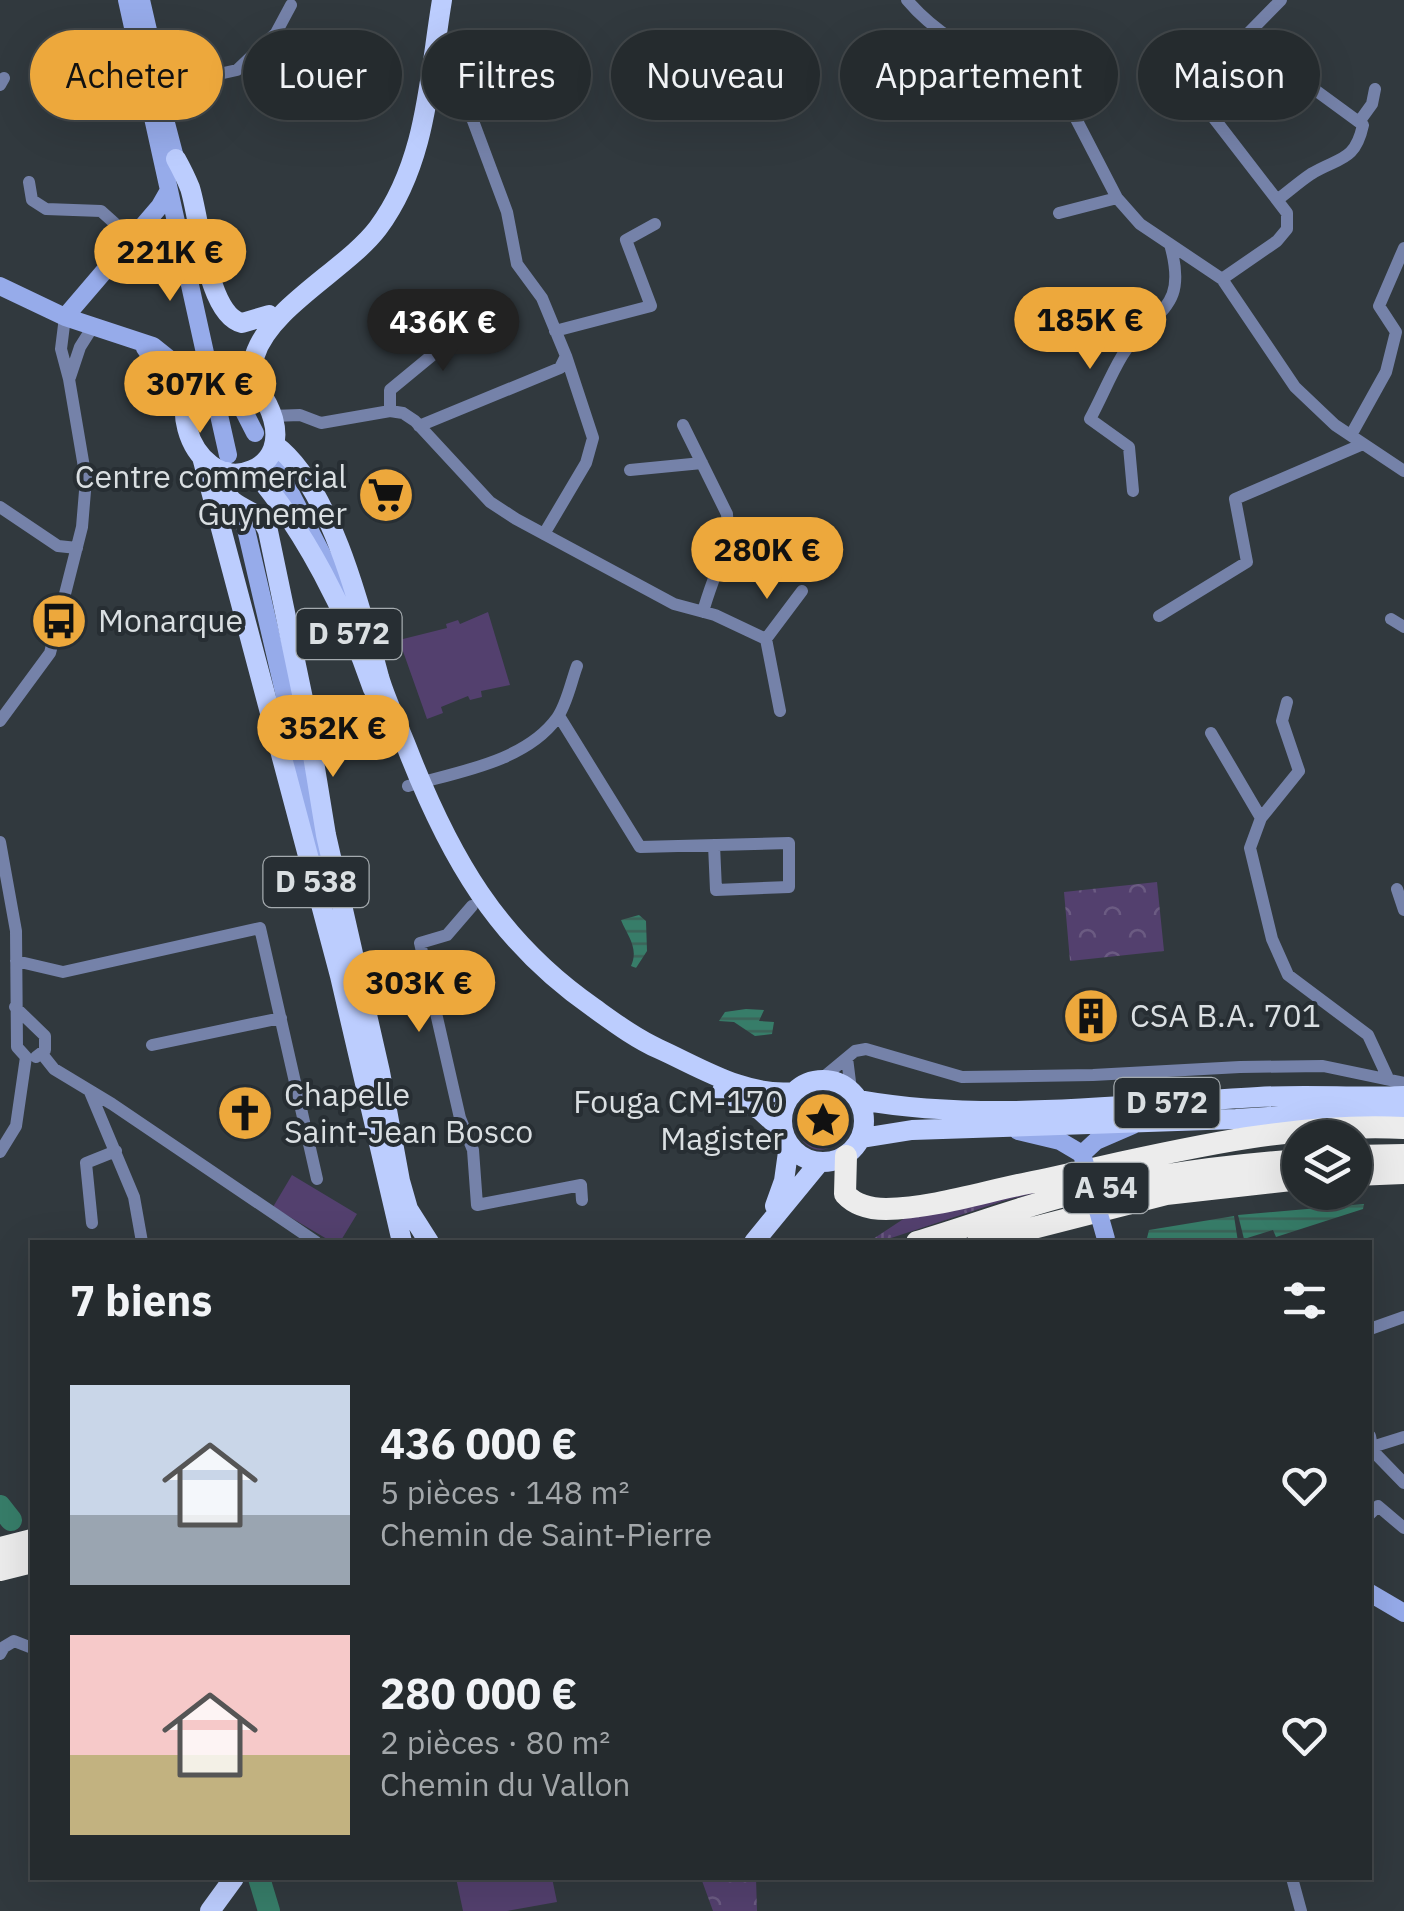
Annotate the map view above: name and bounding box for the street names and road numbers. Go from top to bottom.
road number: D 572 [296,609,402,659]
road number: D 538 [264,857,368,907]
road number: D 572 [1114,1078,1220,1128]
road number: A 54 [1064,1163,1148,1213]

